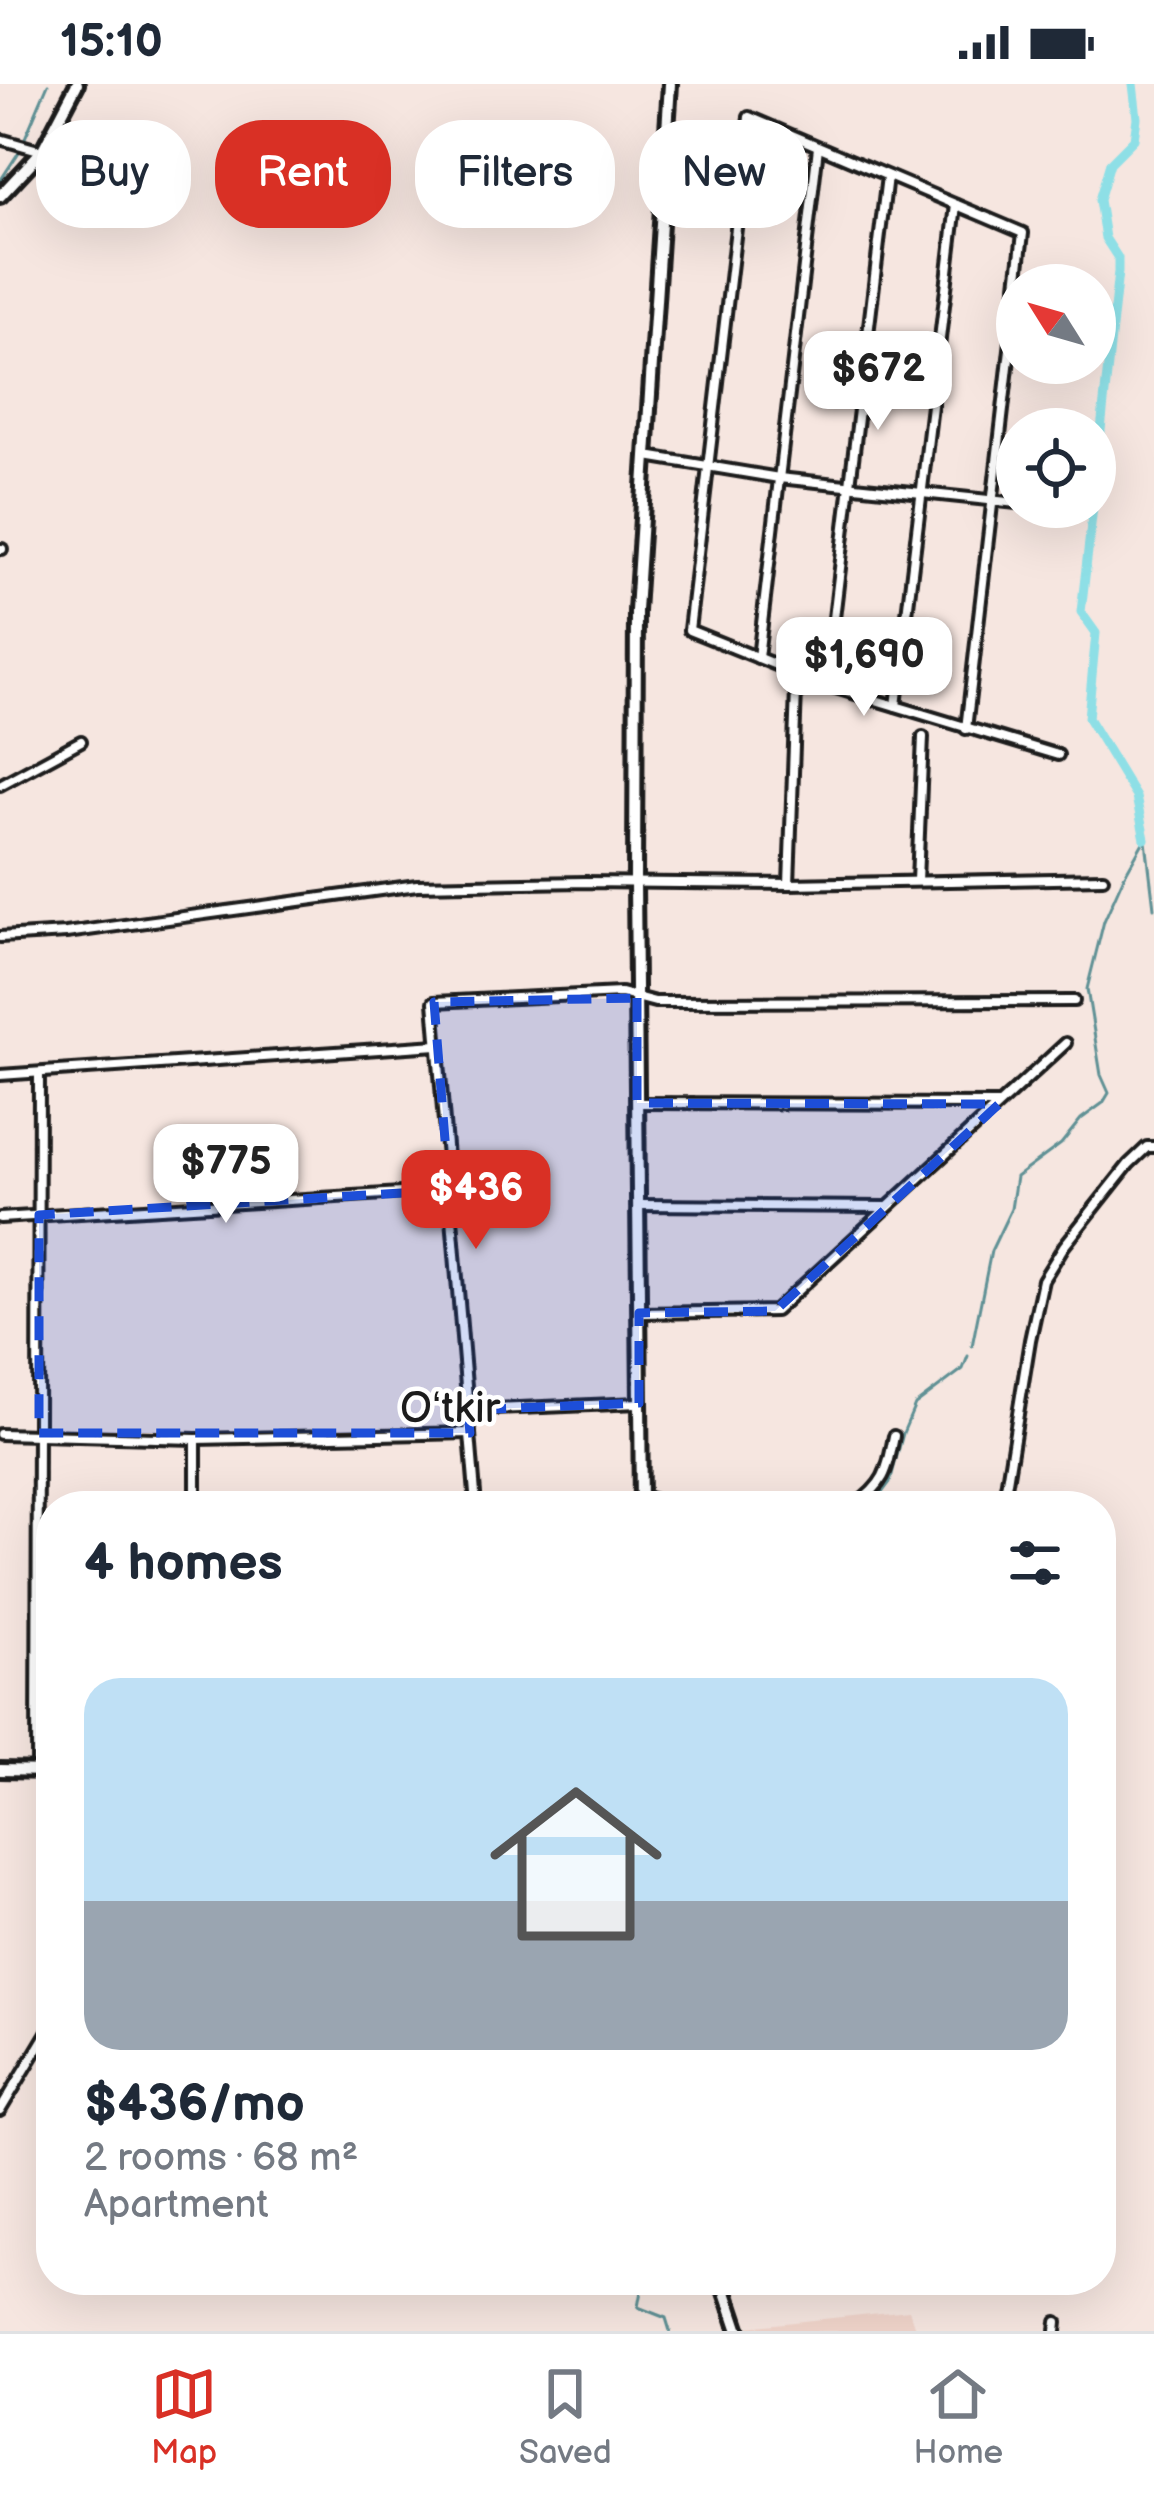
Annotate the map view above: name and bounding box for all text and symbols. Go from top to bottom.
text: 15:10 [60,15,163,70]
chip: Buy [36,120,191,228]
chip: Rent [215,120,391,228]
chip: Filters [415,120,615,228]
chip: New [639,120,808,228]
north arrow [996,264,1116,384]
map controls [996,264,1116,528]
pin: $672 [807,331,949,433]
text: $672 [831,346,925,393]
button: locate [996,408,1116,528]
pin: $1,690 [766,617,962,719]
text: $1,690 [803,632,925,679]
pin: $775 [155,1124,297,1226]
text: $775 [180,1139,272,1186]
pin: $436 [405,1150,547,1252]
text: $436 [428,1165,524,1212]
district label: Oʻtkir [400,1384,501,1435]
icon: filters [1002,1530,1068,1596]
text: 4 homes [84,1533,283,1594]
icon: home [468,1756,684,1972]
text: $436/mo [84,2074,305,2135]
text: 2 rooms · 68 m² [84,2135,358,2182]
text: Apartment [84,2182,268,2229]
tab: Map [151,2361,217,2473]
tab: Saved [519,2361,612,2473]
tab: Home [913,2361,1003,2473]

